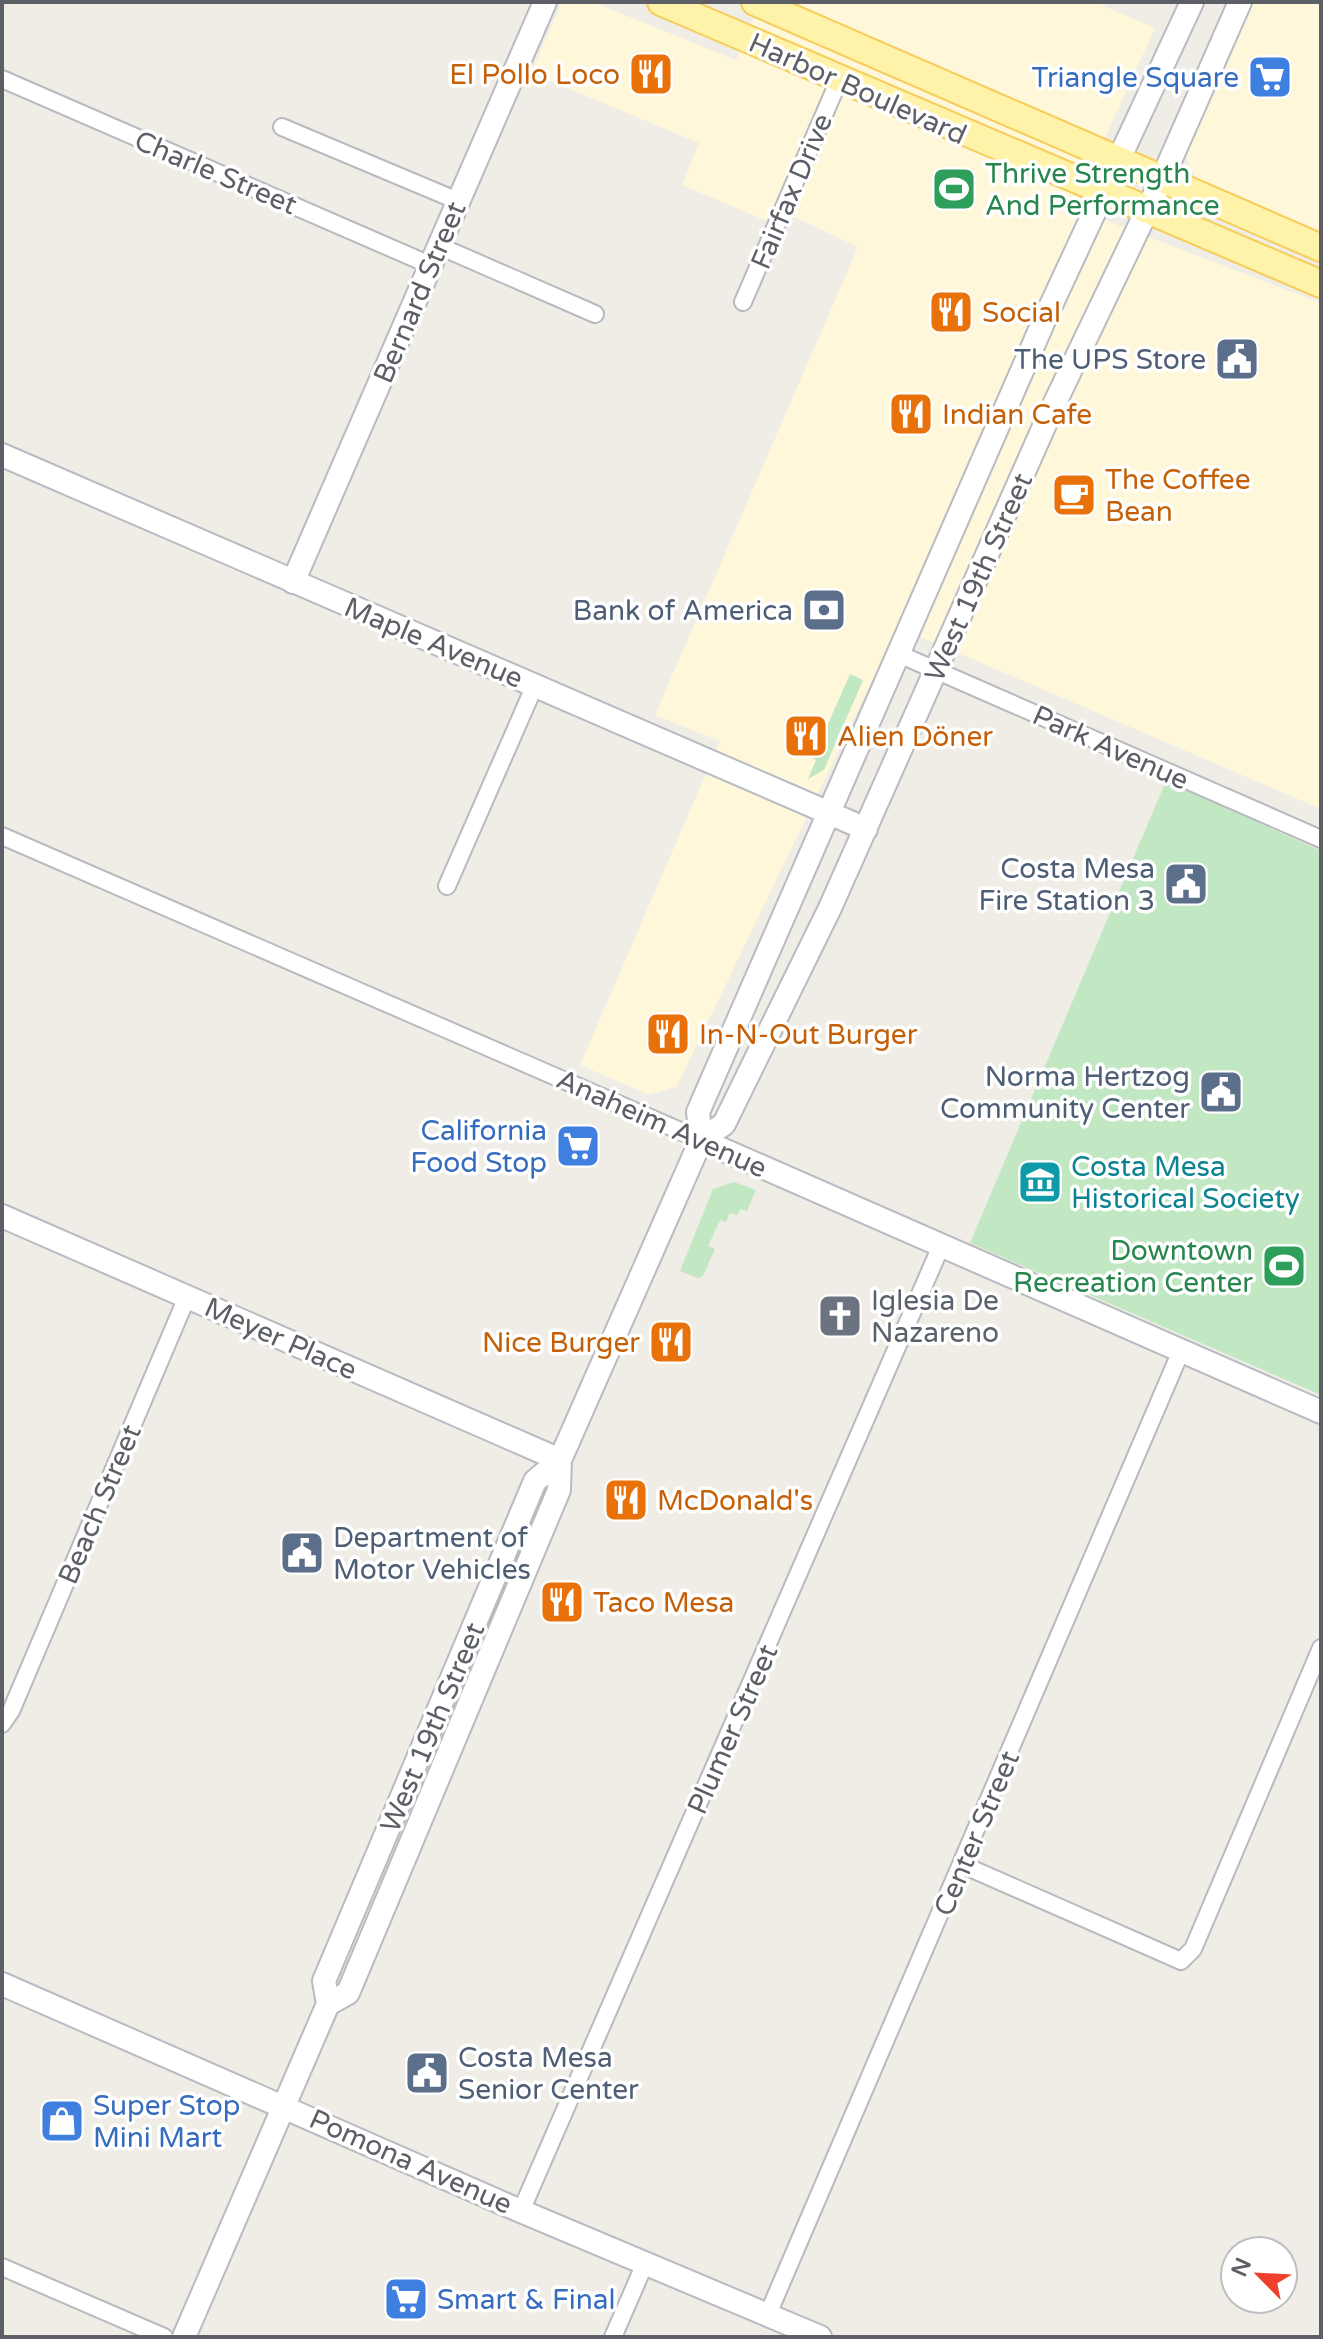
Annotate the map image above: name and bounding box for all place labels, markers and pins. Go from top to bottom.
restaurant icon: El Pollo Loco [627,50,675,98]
supermarket icon: Triangle Square [1246,53,1294,101]
place label: El Pollo Loco [449,58,620,92]
place label: Triangle Square [1032,61,1239,95]
place label: Thrive Strength And Performance [985,157,1220,223]
sports icon: Thrive Strength And Performance [930,165,978,213]
restaurant icon: Social [927,288,975,336]
place label: Social [982,296,1061,330]
public building icon: The UPS Store [1213,335,1261,383]
place label: The UPS Store [1014,343,1206,377]
restaurant icon: Indian Cafe [887,390,935,438]
place label: Indian Cafe [942,398,1092,432]
place label: The Coffee Bean [1105,463,1251,529]
cafe icon: The Coffee Bean [1050,471,1098,519]
bank icon: Bank of America [800,586,848,634]
place label: Bank of America [573,594,793,628]
restaurant icon: Alien Döner [782,712,830,760]
place label: Alien Döner [837,720,993,754]
place label: Costa Mesa Fire Station 3 [979,852,1155,918]
public building icon: Costa Mesa Fire Station 3 [1162,860,1210,908]
restaurant icon: In-N-Out Burger [644,1010,692,1058]
place label: In-N-Out Burger [699,1018,918,1052]
place label: Norma Hertzog Community Center [940,1060,1190,1126]
public building icon: Norma Hertzog Community Center [1197,1068,1245,1116]
place label: California Food Stop [410,1114,547,1180]
supermarket icon: California Food Stop [554,1122,602,1170]
place label: Costa Mesa Historical Society [1071,1150,1300,1216]
museum icon: Costa Mesa Historical Society [1016,1158,1064,1206]
place label: Downtown Recreation Center [1013,1234,1253,1300]
sports icon: Downtown Recreation Center [1260,1242,1308,1290]
place label: Iglesia De Nazareno [871,1284,999,1350]
church icon: Iglesia De Nazareno [816,1292,864,1340]
restaurant icon: Nice Burger [647,1318,695,1366]
place label: Nice Burger [482,1326,640,1360]
restaurant icon: McDonald's [602,1476,650,1524]
place label: McDonald's [657,1484,813,1518]
place label: Department of Motor Vehicles [333,1521,531,1587]
public building icon: Department of Motor Vehicles [278,1529,326,1577]
restaurant icon: Taco Mesa [538,1578,586,1626]
place label: Taco Mesa [593,1586,734,1620]
place label: Costa Mesa Senior Center [458,2041,639,2107]
public building icon: Costa Mesa Senior Center [403,2049,451,2097]
place label: Super Stop Mini Mart [93,2089,240,2155]
shop icon: Super Stop Mini Mart [38,2097,86,2145]
supermarket icon: Smart & Final [382,2275,430,2323]
place label: Smart & Final [437,2283,615,2317]

